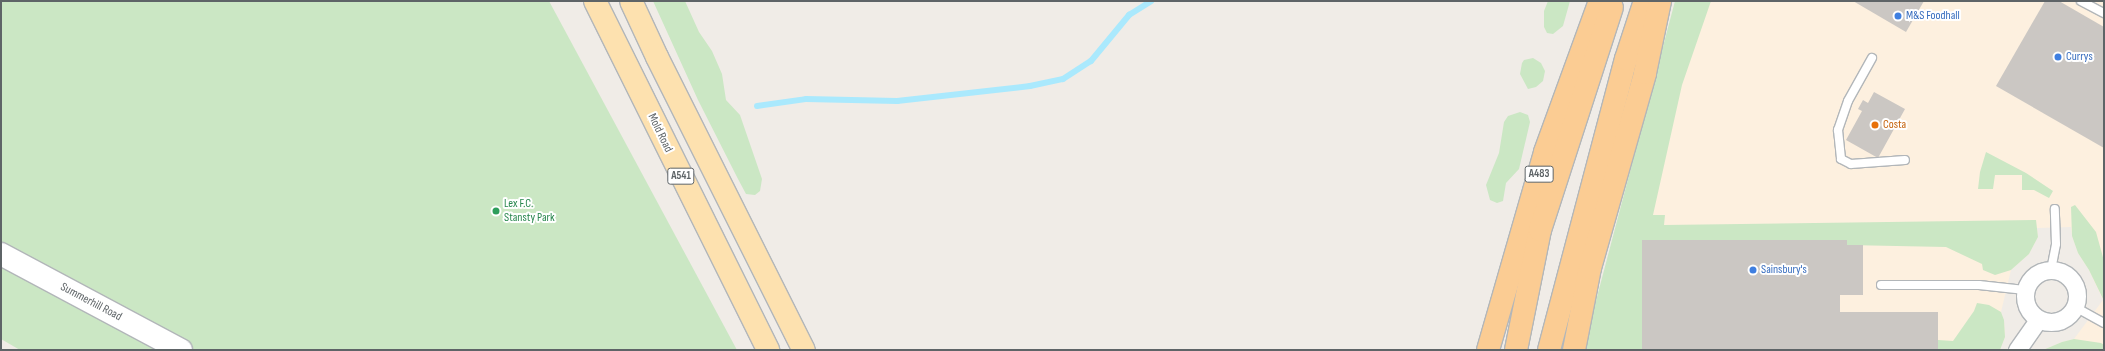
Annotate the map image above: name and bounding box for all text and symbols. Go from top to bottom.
place label: M&S Foodhall [1906,9,1960,23]
marker: M&S Foodhall [1893,11,1903,21]
place label: Currys [2066,50,2093,64]
marker: Currys [2053,52,2063,62]
street label: Mold Road [644,111,676,155]
place label: Costa [1883,118,1906,132]
marker: Costa [1870,120,1880,130]
road number: A483 [1524,165,1554,183]
road number: A541 [667,167,695,185]
place label: Lex F.C. Stansty Park [504,197,555,225]
marker: Lex F.C. Stansty Park [491,206,501,216]
place label: Sainsbury's [1761,263,1807,277]
marker: Sainsbury's [1748,265,1758,275]
street label: Summerhill Road [58,280,124,324]

